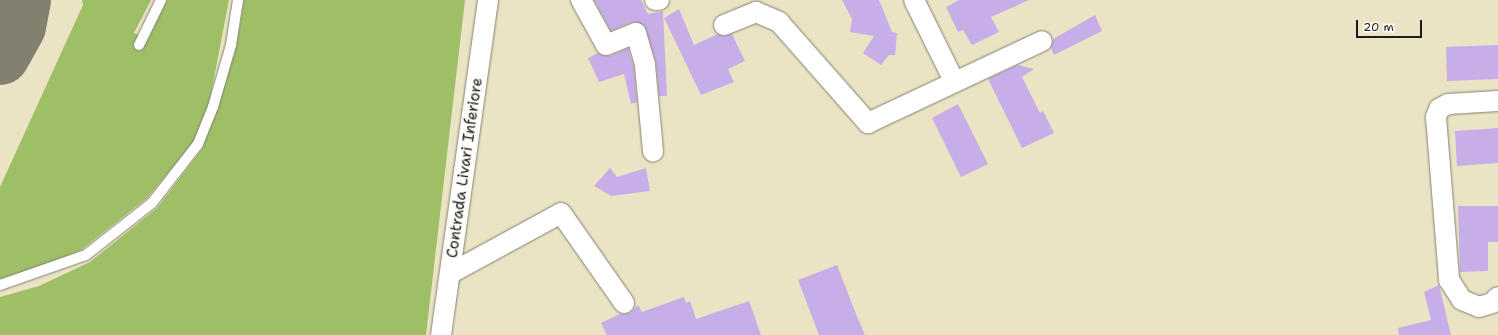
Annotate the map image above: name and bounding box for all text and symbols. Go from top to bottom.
scale bar [1358,12,1424,38]
text: 20 m [1363,19,1394,35]
street label: Contrada Livari Inferiore [443,77,487,259]

